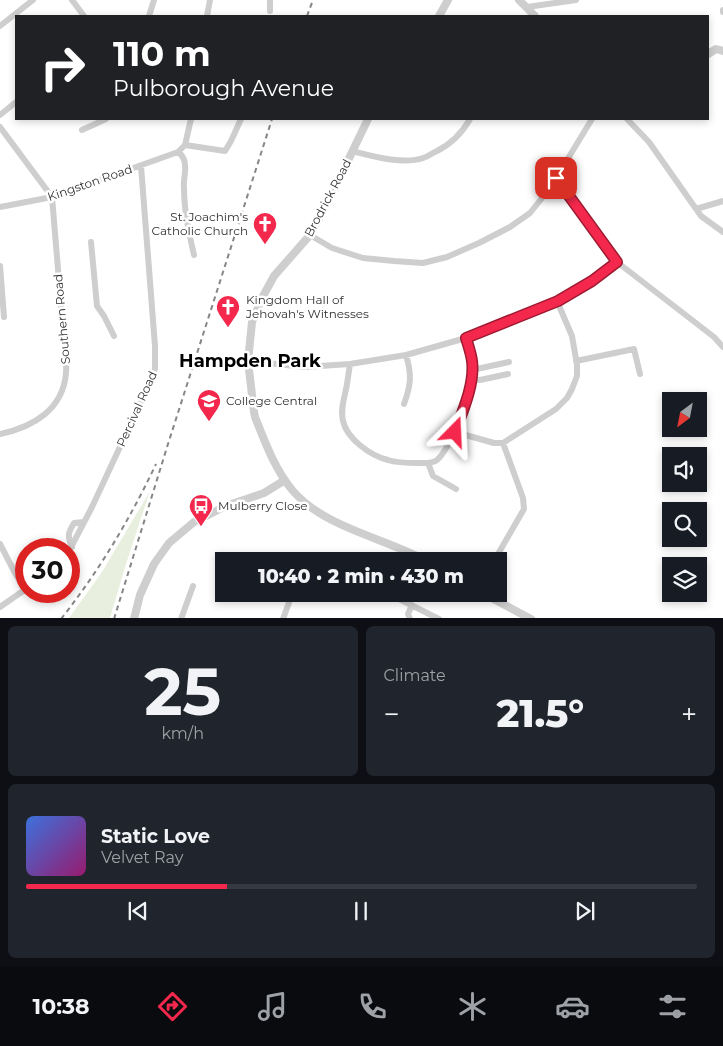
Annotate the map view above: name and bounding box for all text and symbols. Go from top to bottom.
text: 110 m [113,32,211,75]
icon: right [30,35,95,100]
text: Pulborough Avenue [113,75,334,102]
street label: Brodrick Road [301,156,354,239]
pin [535,157,577,199]
street label: Kingston Road [45,161,134,204]
icon: arrive [542,164,570,192]
place label: St. Joachim's Catholic Church [152,209,248,238]
church icon: St. Joachim's Catholic Church [252,211,278,245]
street label: Southern Road [50,273,73,365]
place label: Kingdom Hall of Jehovah's Witnesses [245,292,369,321]
church icon: Kingdom Hall of Jehovah's Witnesses [215,294,241,328]
district label: Hampden Park [179,350,321,372]
street label: Percival Road [113,369,160,449]
school or university icon: College Central [196,388,222,422]
north arrow [662,392,708,438]
map controls [662,392,707,602]
place label: College Central [226,393,317,408]
position arrow [428,405,480,457]
button: sound [662,447,707,492]
bus stop icon: Mulberry Close [188,493,214,527]
place label: Mulberry Close [218,498,308,513]
button: search [662,502,707,547]
speed limit sign: 30 [15,538,80,603]
button: layers [662,557,707,602]
text: 10:40 · 2 min · 430 m [258,565,464,588]
text: 25 [144,652,221,731]
text: Climate [384,666,446,685]
text: 21.5° [496,690,584,737]
text: − [384,697,400,731]
text: + [681,697,697,731]
text: km/h [161,724,204,743]
text: Static Love [101,825,210,848]
text: Velvet Ray [101,848,183,867]
icon: previous [124,897,152,925]
icon: pause [347,897,375,925]
icon: next [571,897,599,925]
icon: directions [155,989,190,1024]
icon: music [255,989,290,1024]
icon: phone [355,989,390,1024]
icon: climate [455,989,490,1024]
icon: car [555,989,590,1024]
icon: filters [655,989,690,1024]
text: 10:38 [33,993,89,1020]

